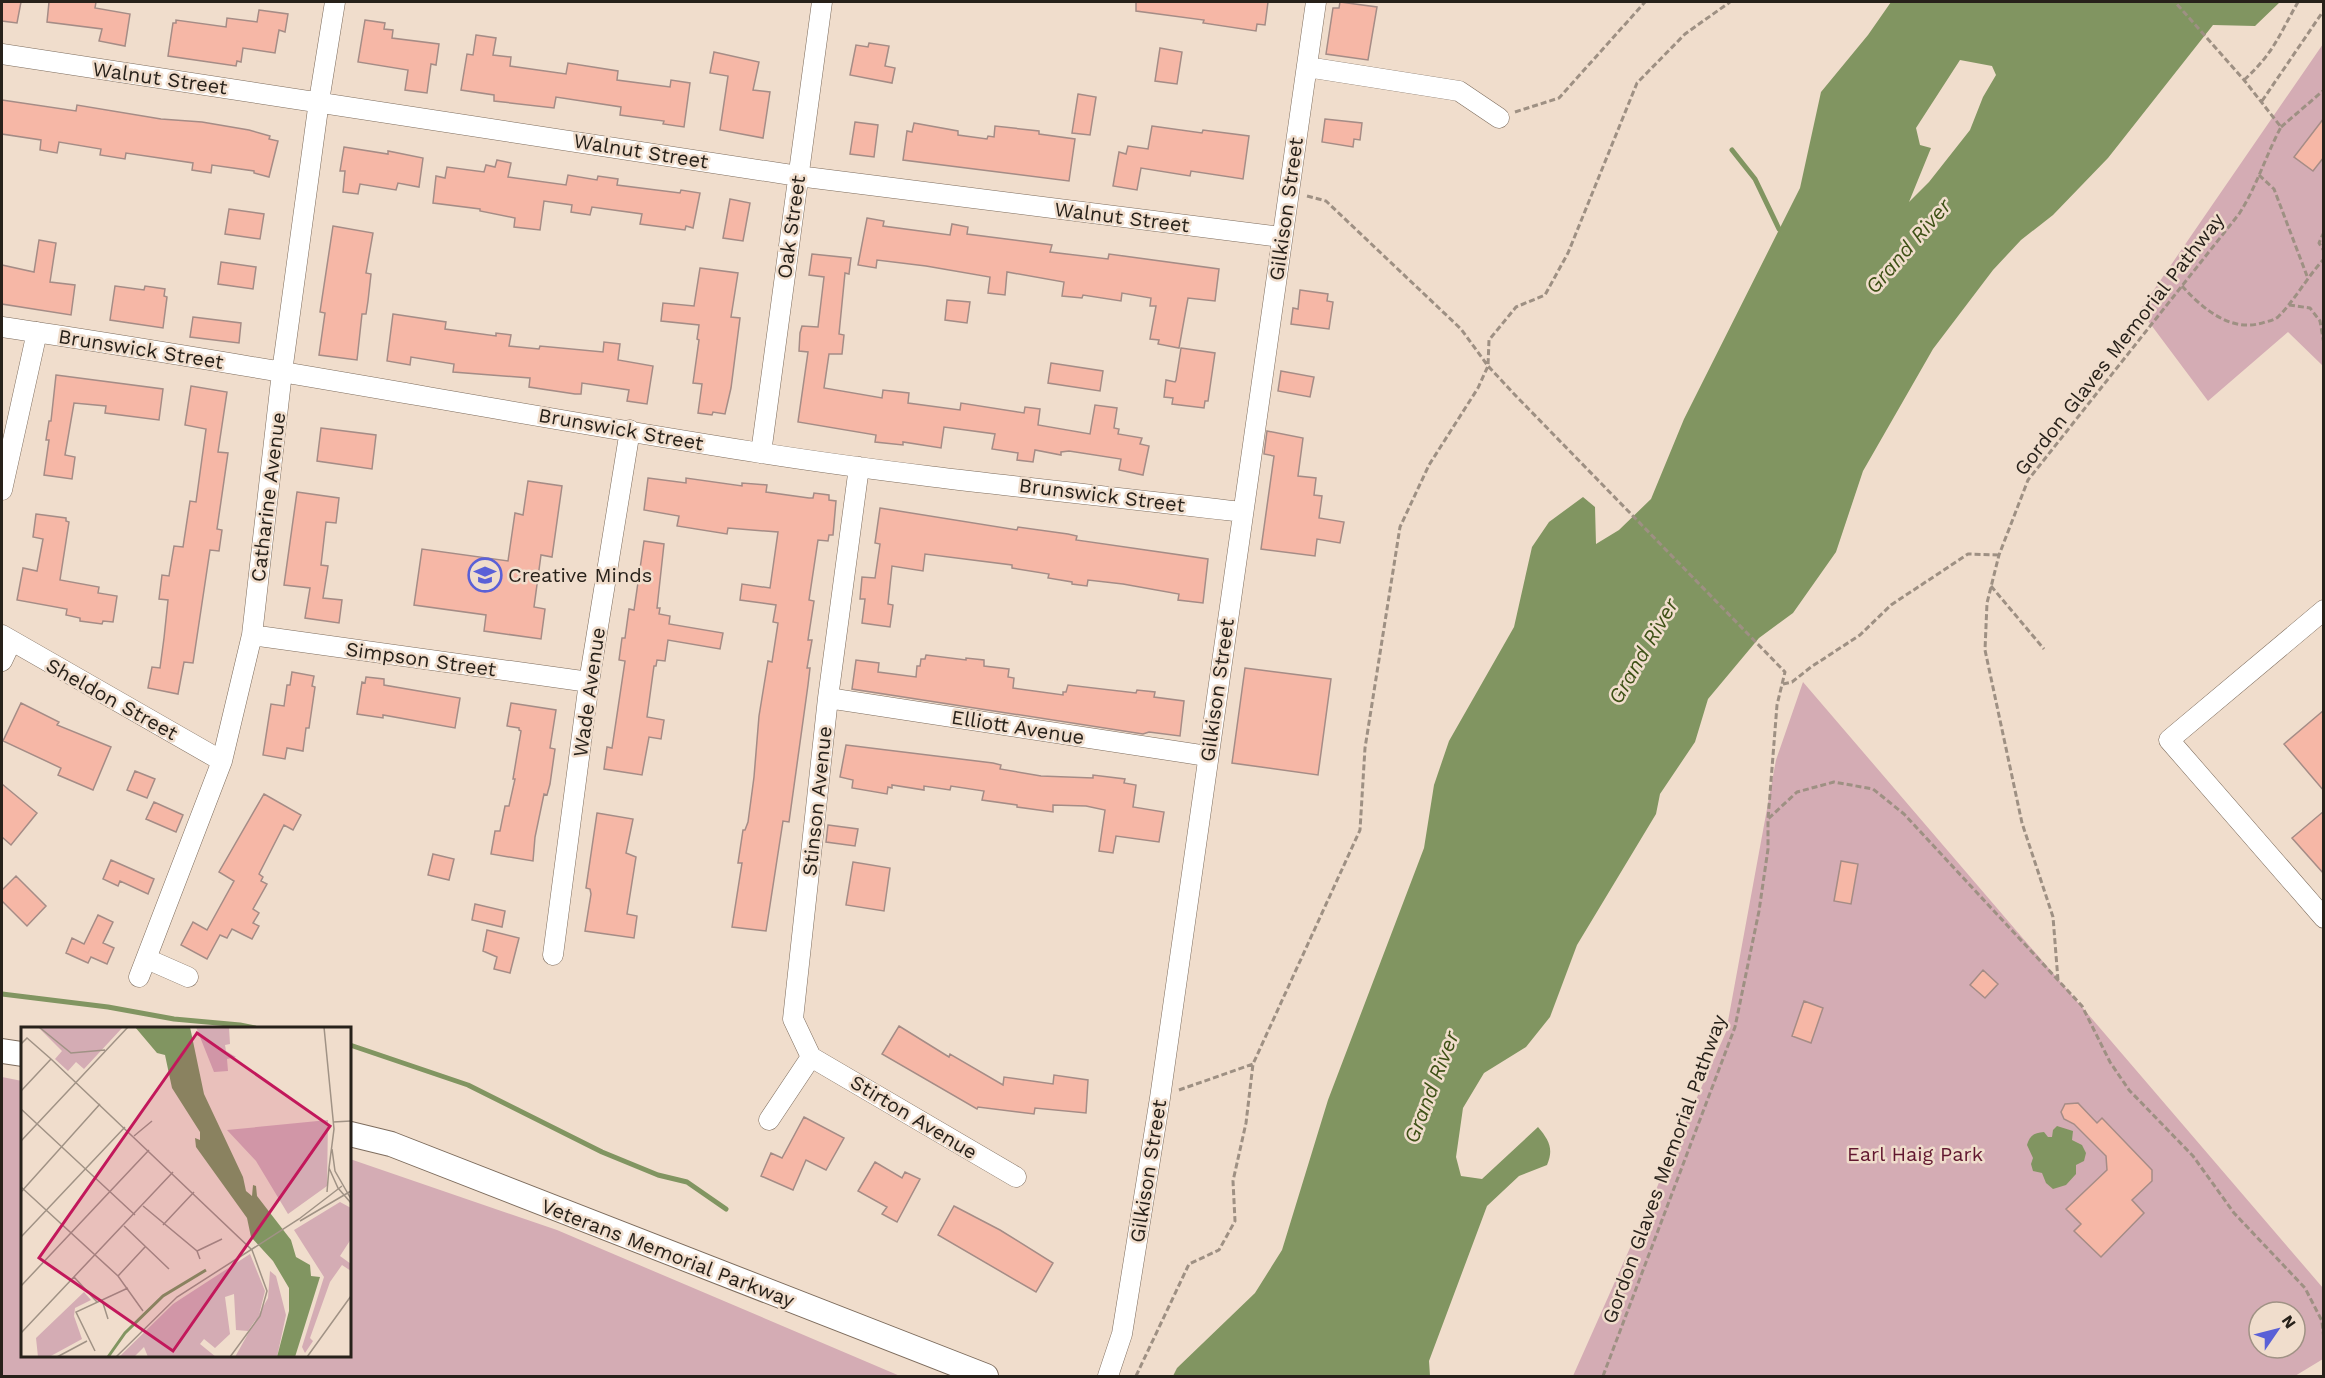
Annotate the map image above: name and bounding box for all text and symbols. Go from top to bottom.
street label: Walnut Street [91,57,230,99]
street label: Walnut Street [572,129,711,174]
street label: Gilkison Street [1264,135,1308,282]
street label: Oak Street [772,173,810,280]
water label: Grand River [1860,193,1957,299]
street label: Walnut Street [1053,197,1192,237]
street label: Gordon Glaves Memorial Pathway [2009,207,2229,480]
street label: Brunswick Street [57,324,226,374]
street label: Brunswick Street [537,403,706,455]
street label: Catharine Avenue [246,411,290,583]
street label: Brunswick Street [1018,473,1187,517]
school or university icon: Creative Minds [467,557,503,593]
place label: Creative Minds [508,563,652,587]
water label: Grand River [1603,593,1684,708]
street label: Gilkison Street [1195,616,1239,763]
street label: Wade Avenue [568,626,610,758]
street label: Simpson Street [344,637,498,682]
street label: Sheldon Street [42,653,183,745]
street label: Elliott Avenue [950,705,1086,749]
street label: Stinson Avenue [797,725,837,877]
street label: Gordon Glaves Memorial Pathway [1597,1011,1731,1327]
inset map [21,1027,351,1357]
water label: Grand River [1398,1027,1464,1146]
street label: Stirton Avenue [846,1070,982,1164]
street label: Gilkison Street [1125,1097,1171,1244]
park label: Earl Haig Park [1847,1142,1983,1166]
street label: Veterans Memorial Parkway [538,1194,799,1313]
north arrow [2247,1300,2307,1360]
text: N [2278,1311,2300,1332]

